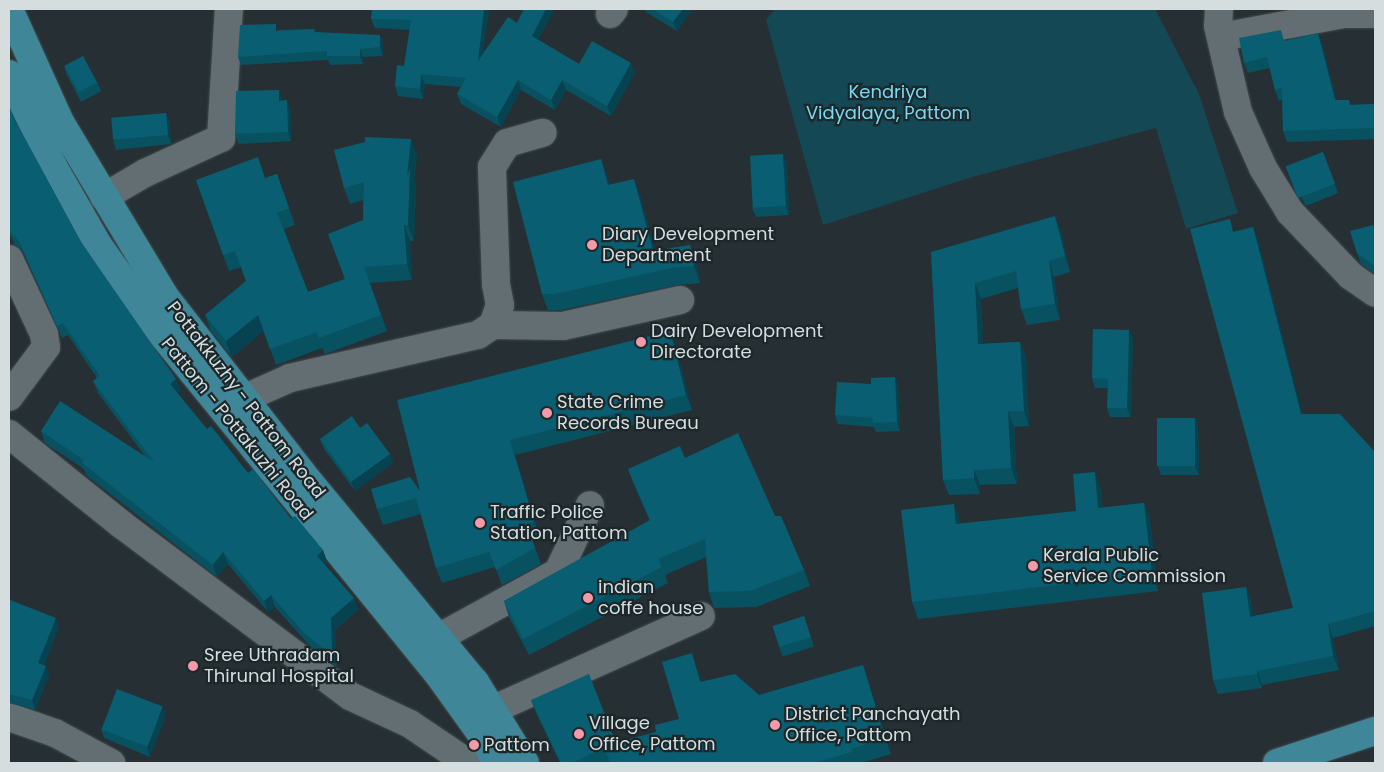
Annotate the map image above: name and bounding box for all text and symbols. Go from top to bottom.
park label: Kendriya Vidyalaya, Pattom [806,82,970,125]
place label: Diary Development Department [602,224,774,266]
marker: Diary Development Department [586,239,598,251]
street label: Pottakkuzhy - Pattom Road [162,297,330,503]
place label: Dairy Development Directorate [651,321,823,364]
street label: Pattom - Pottakuzhi Road [157,333,317,525]
marker: Dairy Development Directorate [635,336,647,348]
place label: State Crime Records Bureau [557,392,699,434]
marker: State Crime Records Bureau [541,407,553,419]
place label: Traffic Police Station, Pattom [490,502,627,544]
marker: Traffic Police Station, Pattom [474,517,486,529]
place label: Kerala Public Service Commission [1043,545,1226,588]
marker: Kerala Public Service Commission [1027,560,1039,572]
place label: indian coffe house [598,577,703,620]
marker: indian coffe house [582,592,594,604]
place label: Sree Uthradam Thirunal Hospital [204,645,354,688]
marker: Sree Uthradam Thirunal Hospital [186,659,200,673]
place label: District Panchayath Office, Pattom [785,704,961,746]
place label: Village Office, Pattom [589,713,716,756]
marker: District Panchayath Office, Pattom [769,719,781,731]
marker: Village Office, Pattom [573,728,585,740]
place label: Pattom [484,734,550,756]
marker: Pattom [468,739,480,751]

